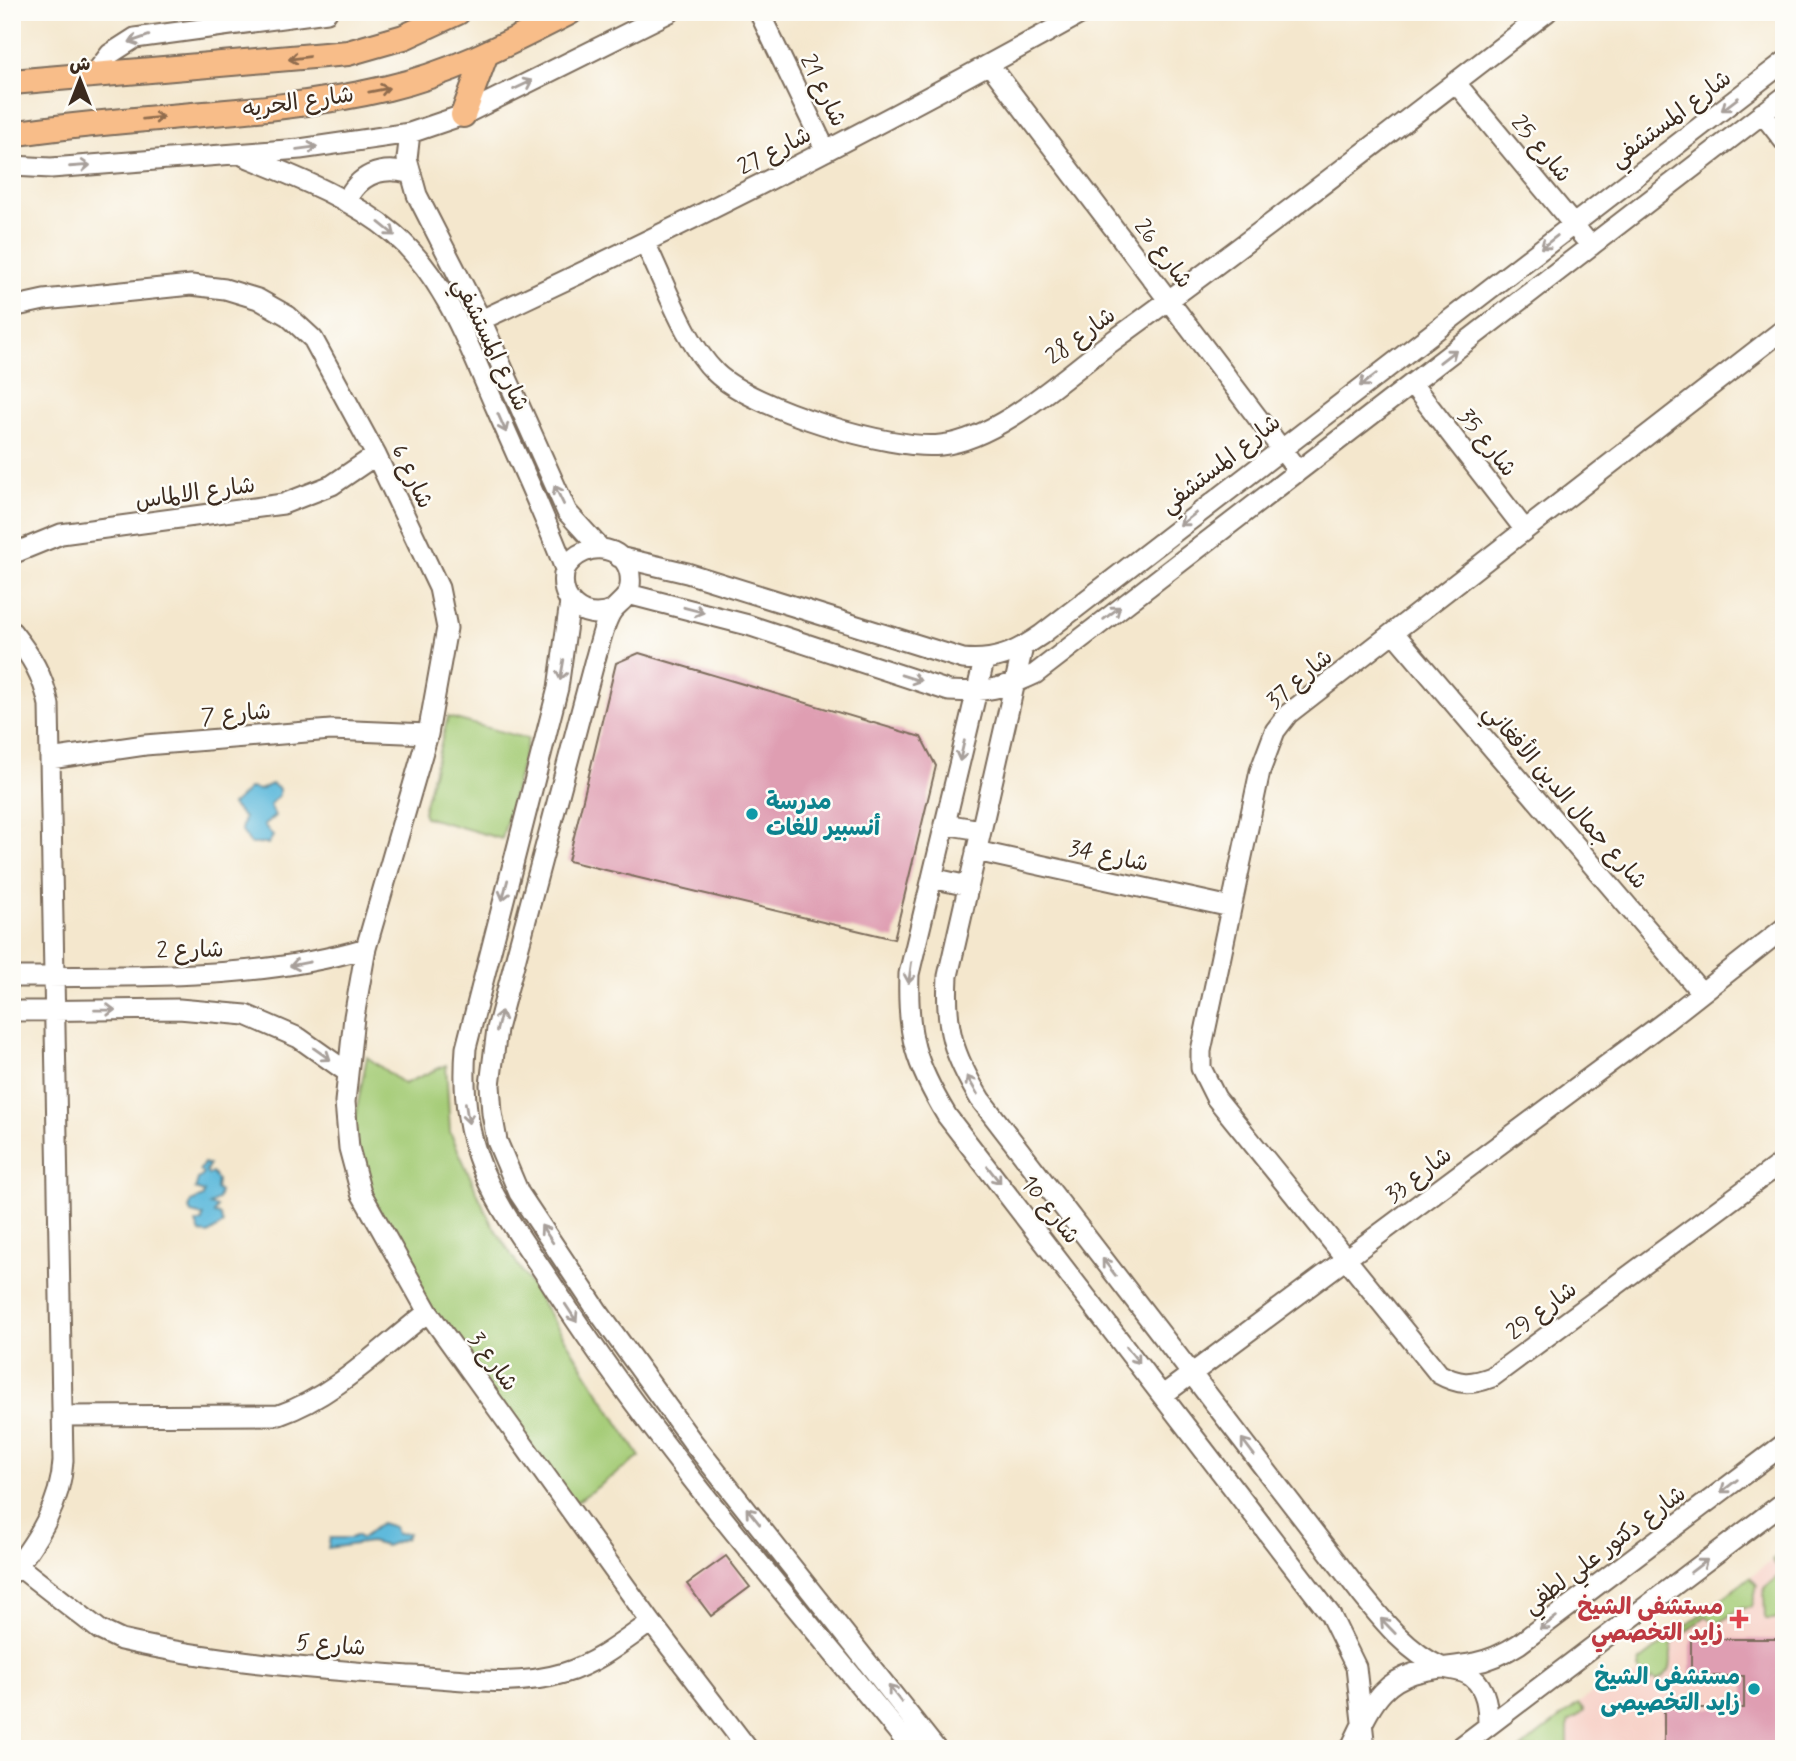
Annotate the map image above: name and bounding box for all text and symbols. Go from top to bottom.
one-way arrow [129,34,150,46]
north arrow [46,46,116,116]
street label: شارع 21 [792,50,853,132]
text: ش [70,52,91,77]
one-way arrow [288,52,311,65]
street label: شارع المستشفي [1604,64,1741,178]
one-way arrow [512,78,533,91]
street label: شارع الحريه [241,80,356,126]
one-way arrow [367,82,390,96]
one-way arrow [1721,96,1739,111]
street label: شارع 25 [1503,109,1578,189]
one-way arrow [141,111,164,124]
street label: شارع 27 [733,121,817,183]
one-way arrow [295,142,318,155]
one-way arrow [69,159,91,172]
street label: شارع 26 [1126,213,1198,295]
one-way arrow [378,222,396,237]
one-way arrow [1540,234,1558,249]
street label: شارع المستشفي [441,273,535,418]
street label: شارع 28 [1040,301,1122,372]
one-way arrow [1439,348,1457,363]
one-way arrow [1359,372,1378,387]
street label: شارع 35 [1450,403,1522,483]
street label: شارع المستشفي [1155,408,1290,524]
one-way arrow [496,411,509,433]
street label: شارع 6 [383,440,440,514]
street label: شارع الالماس [134,471,257,517]
one-way arrow [551,485,565,506]
one-way arrow [1179,512,1198,527]
one-way arrow [682,604,705,617]
one-way arrow [1102,606,1121,621]
street label: شارع 37 [1261,643,1340,716]
one-way arrow [554,658,568,681]
one-way arrow [900,672,922,685]
street label: شارع جمال الدين الأفغاني [1473,696,1656,899]
street label: شارع 7 [200,697,272,733]
one-way arrow [955,739,968,762]
place label: مدرسة أنسبير للغات [766,788,881,844]
marker: مدرسة أنسبير للغات [744,806,760,822]
street label: شارع 34 [1066,834,1151,880]
one-way arrow [498,879,511,901]
street label: شارع 2 [156,935,224,967]
one-way arrow [289,958,312,972]
one-way arrow [903,961,916,984]
one-way arrow [93,1003,116,1016]
one-way arrow [493,1010,506,1033]
one-way arrow [312,1047,331,1061]
one-way arrow [965,1076,979,1096]
one-way arrow [461,1101,474,1124]
street label: شارع 33 [1380,1141,1459,1210]
one-way arrow [986,1165,1001,1184]
street label: شارع 10 [1013,1170,1086,1251]
one-way arrow [539,1225,554,1244]
one-way arrow [1102,1258,1117,1276]
street label: شارع 29 [1501,1275,1584,1348]
one-way arrow [564,1302,578,1322]
street label: شارع 3 [461,1327,524,1398]
one-way arrow [1125,1346,1140,1364]
one-way arrow [1241,1438,1256,1457]
one-way arrow [1721,1478,1739,1493]
street label: شارع دكتور علي لطفي [1518,1480,1695,1625]
one-way arrow [746,1508,761,1526]
one-way arrow [1689,1559,1708,1574]
place label: مستشفى الشيخ زايد التخصصي [1577,1593,1723,1653]
marker: مستشفى الشيخ زايد التخصصي [1729,1609,1749,1629]
one-way arrow [1539,1615,1557,1630]
one-way arrow [1380,1618,1397,1635]
street label: شارع 5 [295,1628,367,1664]
place label: مستشفى الشيخ زايد التخصيصى [1594,1663,1740,1719]
marker: مستشفى الشيخ زايد التخصيصى [1746,1681,1762,1697]
one-way arrow [887,1686,902,1704]

